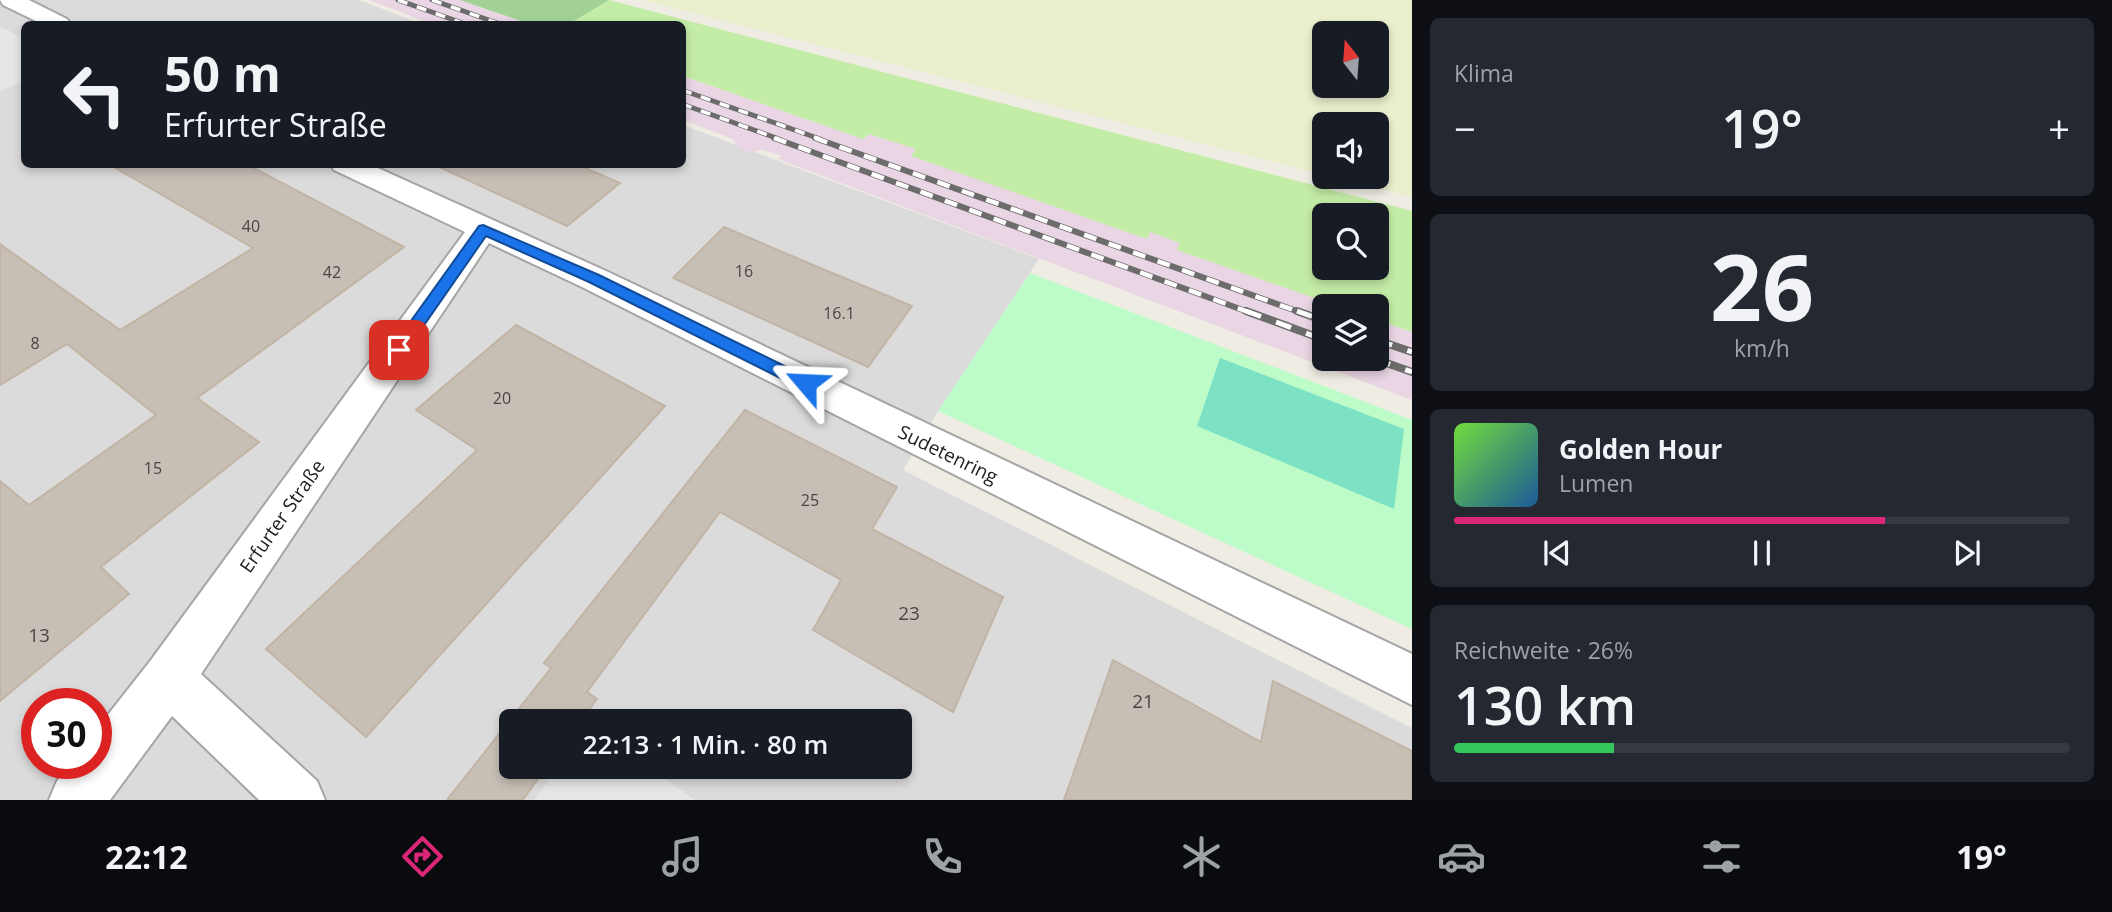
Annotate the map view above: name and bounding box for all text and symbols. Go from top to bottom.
north arrow [1312,21,1390,98]
map controls [1312,21,1389,371]
text: 50 m [164,40,281,106]
icon: left [49,49,140,140]
text: Klima [1454,57,1514,89]
text: 19° [1721,92,1803,163]
text: − [1454,102,1476,154]
text: + [2048,102,2070,154]
text: Erfurter Straße [164,103,387,146]
button: sound [1312,112,1389,189]
button: search [1312,203,1389,280]
house number: 40 [242,215,260,237]
text: 26 [1710,224,1814,348]
house number: 16 [735,260,753,282]
house number: 42 [323,261,341,283]
button: layers [1312,294,1389,371]
house number: 16.1 [823,302,855,324]
pin [369,320,429,380]
icon: arrive [380,331,418,369]
house number: 8 [30,332,40,354]
text: km/h [1734,332,1790,364]
position arrow [769,346,843,420]
house number: 20 [493,387,511,409]
street label: Sudetenring [894,419,1002,489]
text: Golden Hour [1559,431,1722,467]
street label: Erfurter Straße [233,454,331,578]
house number: 15 [144,457,162,479]
text: Lumen [1559,467,1633,499]
house number: 25 [801,489,819,511]
icon: previous [1538,534,1576,572]
icon: pause [1743,534,1781,572]
icon: next [1948,534,1986,572]
house number: 23 [898,600,920,626]
house number: 13 [28,622,50,648]
text: Reichweite · 26% [1454,634,1633,666]
text: 130 km [1454,669,1636,740]
speed limit sign: 30 [21,688,112,779]
house number: 21 [1132,688,1154,714]
text: 22:13 · 1 Min. · 80 m [583,726,828,762]
icon: directions [398,832,447,881]
icon: music [658,832,707,881]
icon: phone [918,832,967,881]
icon: climate [1177,832,1226,881]
icon: car [1437,832,1486,881]
icon: filters [1697,832,1746,881]
text: 22:12 [105,835,188,878]
text: 19° [1956,835,2007,878]

